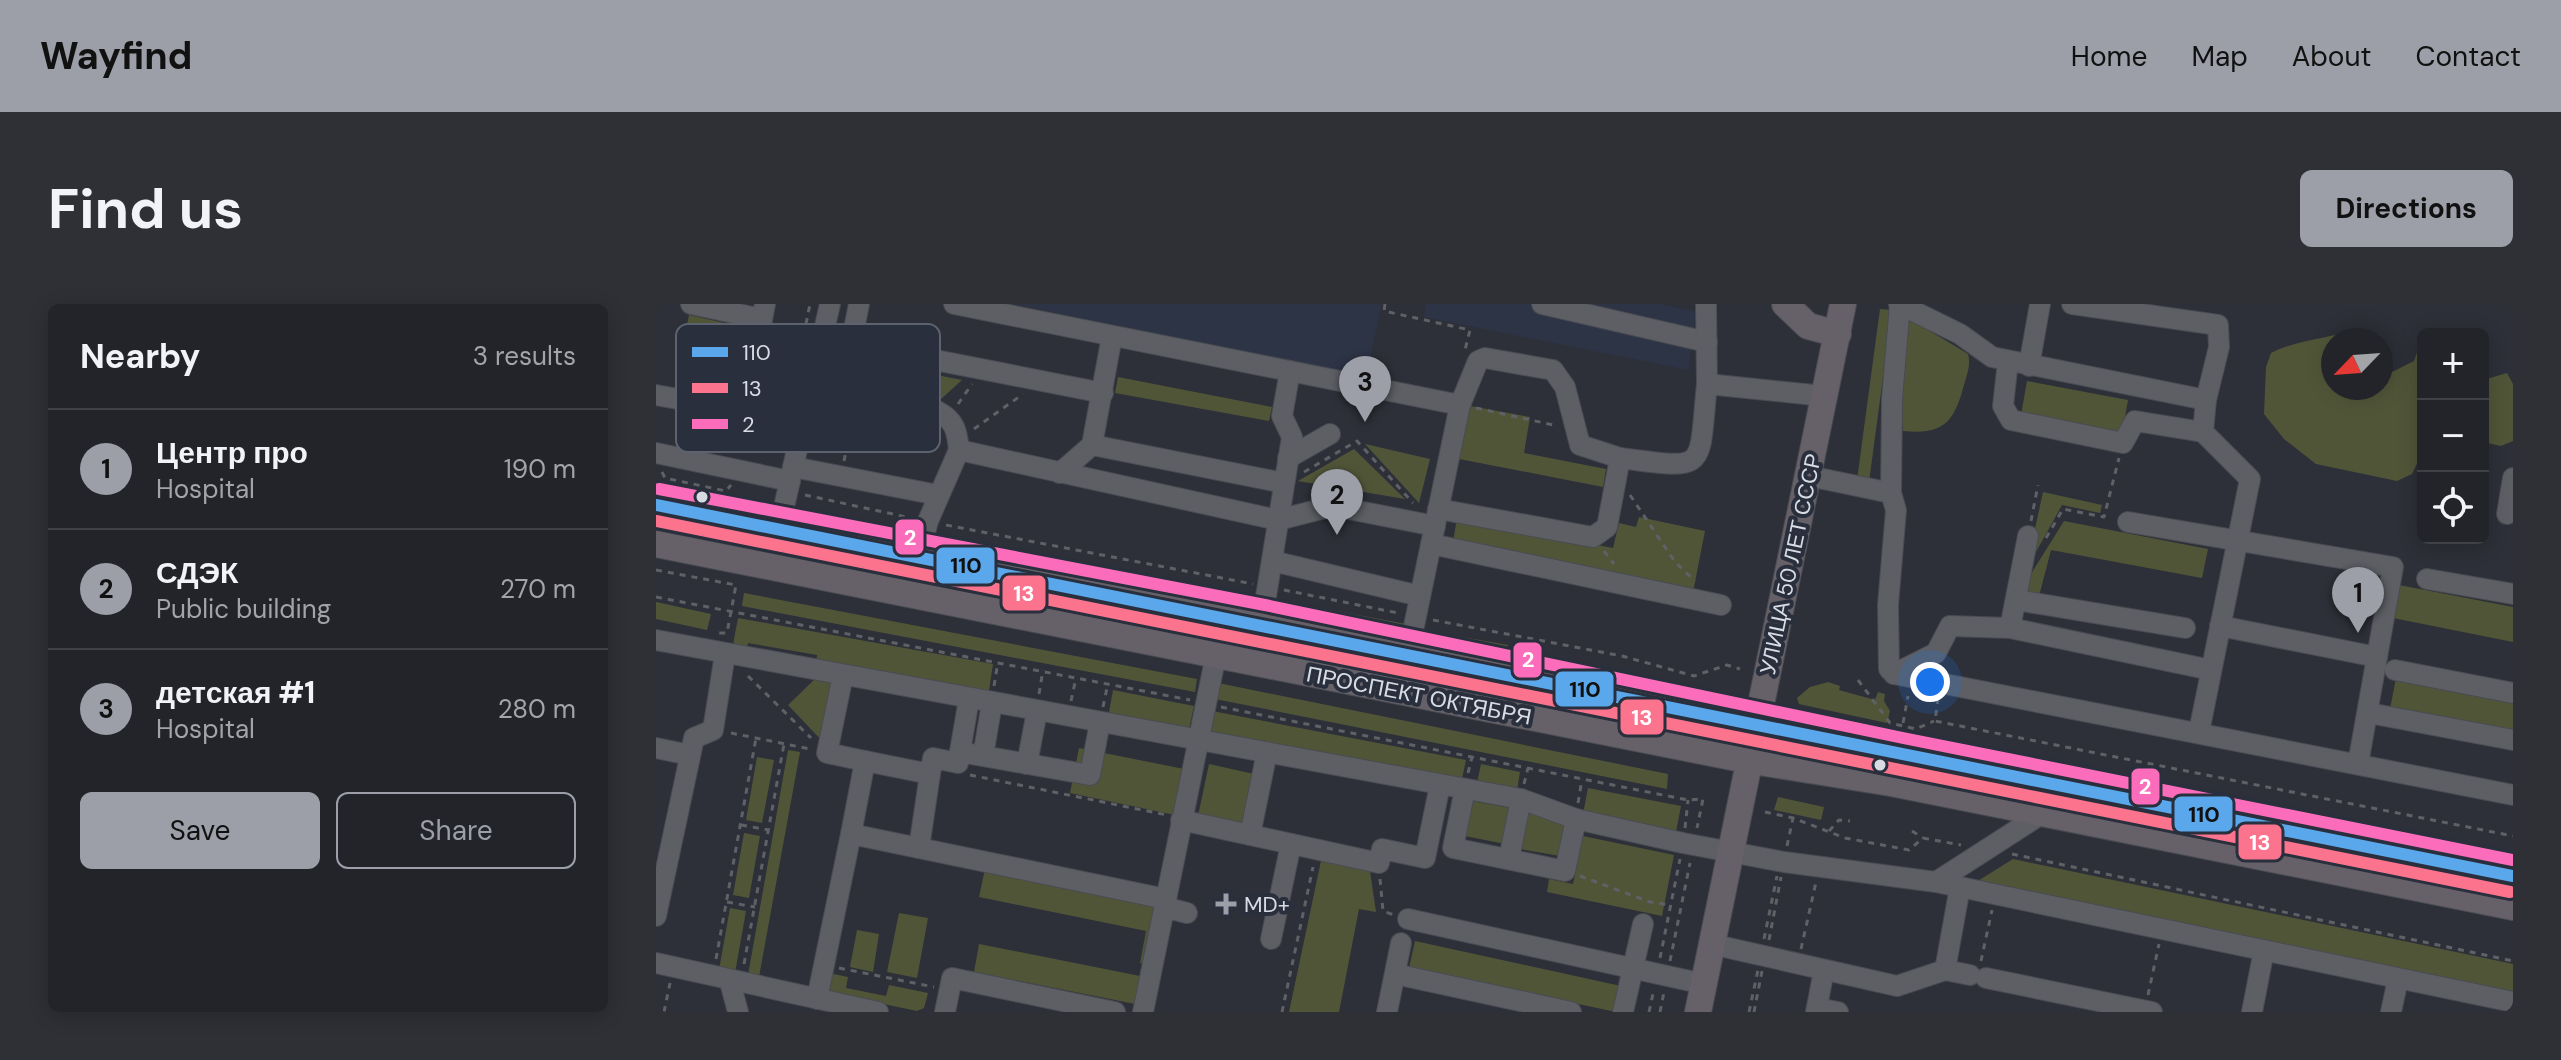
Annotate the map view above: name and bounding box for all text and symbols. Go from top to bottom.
text: Wayfind [40,31,193,81]
text: Home [2071,38,2147,75]
text: Map [2191,38,2248,75]
text: About [2292,38,2371,75]
text: Contact [2415,38,2521,75]
button: Directions [2300,170,2513,247]
text: Find us [48,172,243,245]
legend [676,324,940,452]
north arrow [2321,328,2393,400]
map controls [2417,328,2489,544]
button: + [2417,328,2489,400]
text: Nearby [80,334,200,379]
text: 110 [742,338,771,367]
text: 3 results [473,339,576,373]
pin: 3 [1339,356,1391,422]
text: 13 [742,374,762,403]
button: − [2417,400,2489,472]
text: 2 [742,410,755,439]
text: Центр про [156,433,308,472]
street label: УЛИЦА 50 ЛЕТ СССР [1753,451,1828,677]
text: 1 [101,452,111,486]
text: 190 m [504,452,576,486]
pin: 2 [1311,469,1363,535]
text: Hospital [156,472,255,506]
button: locate [2417,472,2489,544]
unlabelled marker [694,489,710,505]
line badge: 2 [894,518,925,556]
text: 2 [904,523,916,552]
line badge: 110 [935,546,996,585]
text: 110 [950,551,982,580]
text: СДЭК [156,553,238,592]
pin: 1 [2332,567,2384,633]
text: 2 [98,572,114,606]
text: 270 m [500,572,576,606]
line badge: 13 [1001,574,1047,612]
text: 13 [1013,579,1035,608]
text: Public building [156,592,331,626]
line badge: 2 [1512,641,1543,679]
text: 2 [1522,645,1534,674]
street label: ПРОСПЕКТ ОКТЯБРЯ [1304,659,1534,732]
your location [1910,662,1950,702]
line badge: 110 [1554,670,1615,708]
text: детская #1 [156,673,315,712]
text: 110 [1569,675,1601,704]
text: 3 [98,692,114,726]
text: 280 m [498,692,576,726]
line badge: 13 [1619,698,1665,736]
text: 13 [1631,703,1653,732]
text: Hospital [156,712,255,746]
unlabelled marker [1872,757,1888,773]
line badge: 2 [2130,767,2161,806]
text: 2 [2139,772,2151,801]
button: Save [80,792,320,869]
button: Share [336,792,576,869]
line badge: 110 [2173,795,2234,833]
text: 110 [2188,800,2220,829]
line badge: 13 [2237,823,2283,861]
text: 13 [2249,828,2271,857]
place label: MD+ [1244,890,1290,919]
marker: MD+ [1215,893,1237,915]

